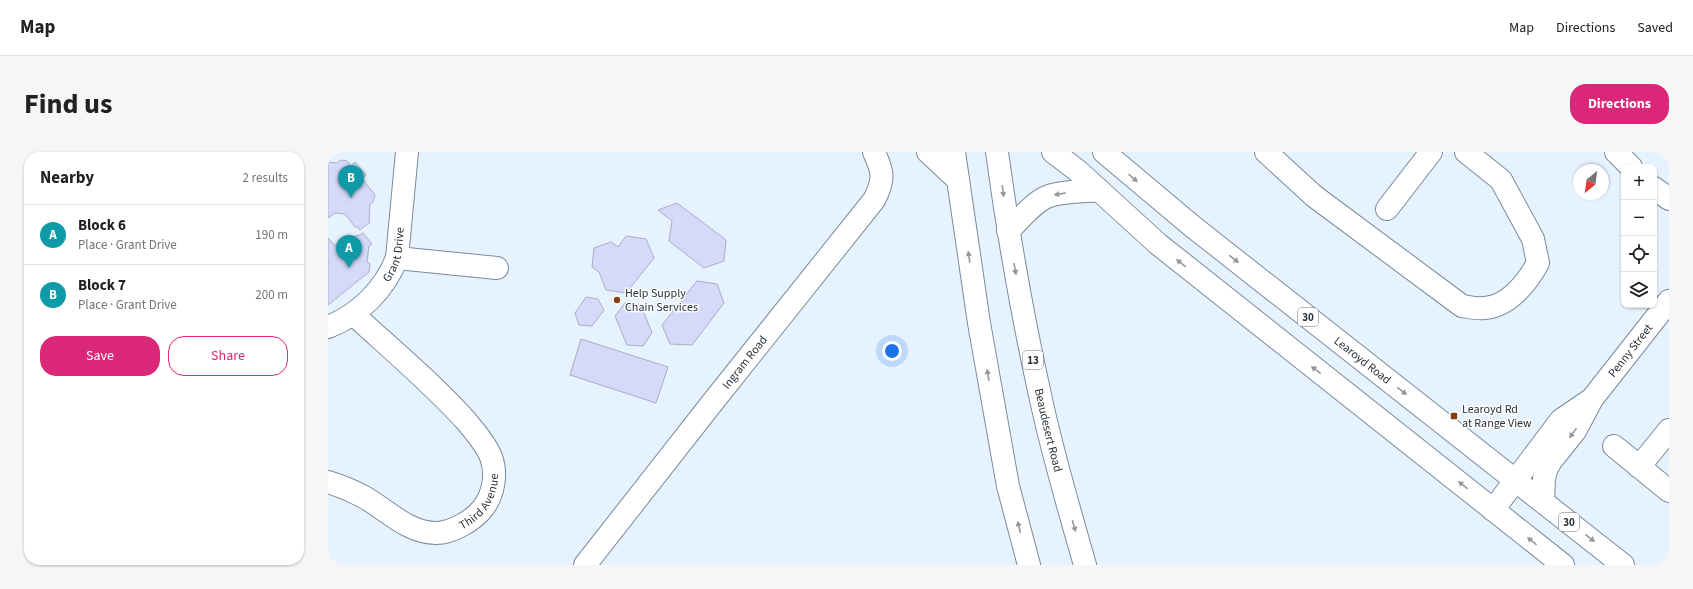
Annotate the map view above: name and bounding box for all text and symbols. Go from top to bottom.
text: Map [20,14,55,41]
text: Map [1509,18,1534,38]
text: Directions [1556,18,1615,38]
text: Saved [1637,18,1673,38]
text: Find us [24,84,112,124]
button: Directions [1570,84,1669,124]
north arrow [1573,164,1609,200]
map controls [1621,164,1657,308]
button: + [1621,164,1657,200]
pin: B [338,165,364,198]
text: Nearby [40,166,94,190]
text: 2 results [243,169,288,187]
one-way arrow [1127,173,1138,182]
one-way arrow [1000,185,1006,197]
one-way arrow [1054,191,1066,197]
button: − [1621,200,1657,236]
text: Block 6 [78,215,126,236]
text: A [49,226,57,244]
text: 190 m [255,226,288,244]
street label: Grant Drive [378,226,409,285]
pin: A [336,235,362,268]
text: Place · Grant Drive [78,236,177,254]
button: locate [1621,236,1657,272]
one-way arrow [966,251,972,263]
one-way arrow [1229,255,1240,264]
one-way arrow [1176,258,1186,267]
one-way arrow [1013,263,1019,275]
button: layers [1621,272,1657,308]
text: Block 7 [78,275,126,296]
place label: Help Supply Chain Services [625,285,698,316]
text: B [49,286,57,304]
text: 200 m [255,286,288,304]
marker: Help Supply Chain Services [612,295,622,305]
text: Place · Grant Drive [78,296,177,314]
road number: 30 [1298,308,1318,326]
street label: Penny Street [1604,320,1657,381]
street label: Ingram Road [718,332,771,393]
street label: Learoyd Road [1330,333,1394,388]
button: Save [40,336,160,376]
button: Share [168,336,288,376]
your location [882,341,902,361]
road number: 13 [1023,351,1043,369]
one-way arrow [1310,365,1321,374]
one-way arrow [985,369,991,381]
street label: Beaudesert Road [1030,387,1066,474]
one-way arrow [1397,387,1408,396]
place label: Learoyd Rd at Range View [1462,401,1532,432]
marker: Learoyd Rd at Range View [1449,411,1459,421]
one-way arrow [1569,428,1577,439]
street label: Third Avenue [456,473,503,534]
one-way arrow [1457,481,1468,490]
road number: 30 [1559,513,1579,531]
one-way arrow [1071,520,1077,532]
one-way arrow [1016,521,1022,533]
one-way arrow [1584,534,1595,542]
one-way arrow [1527,536,1538,545]

